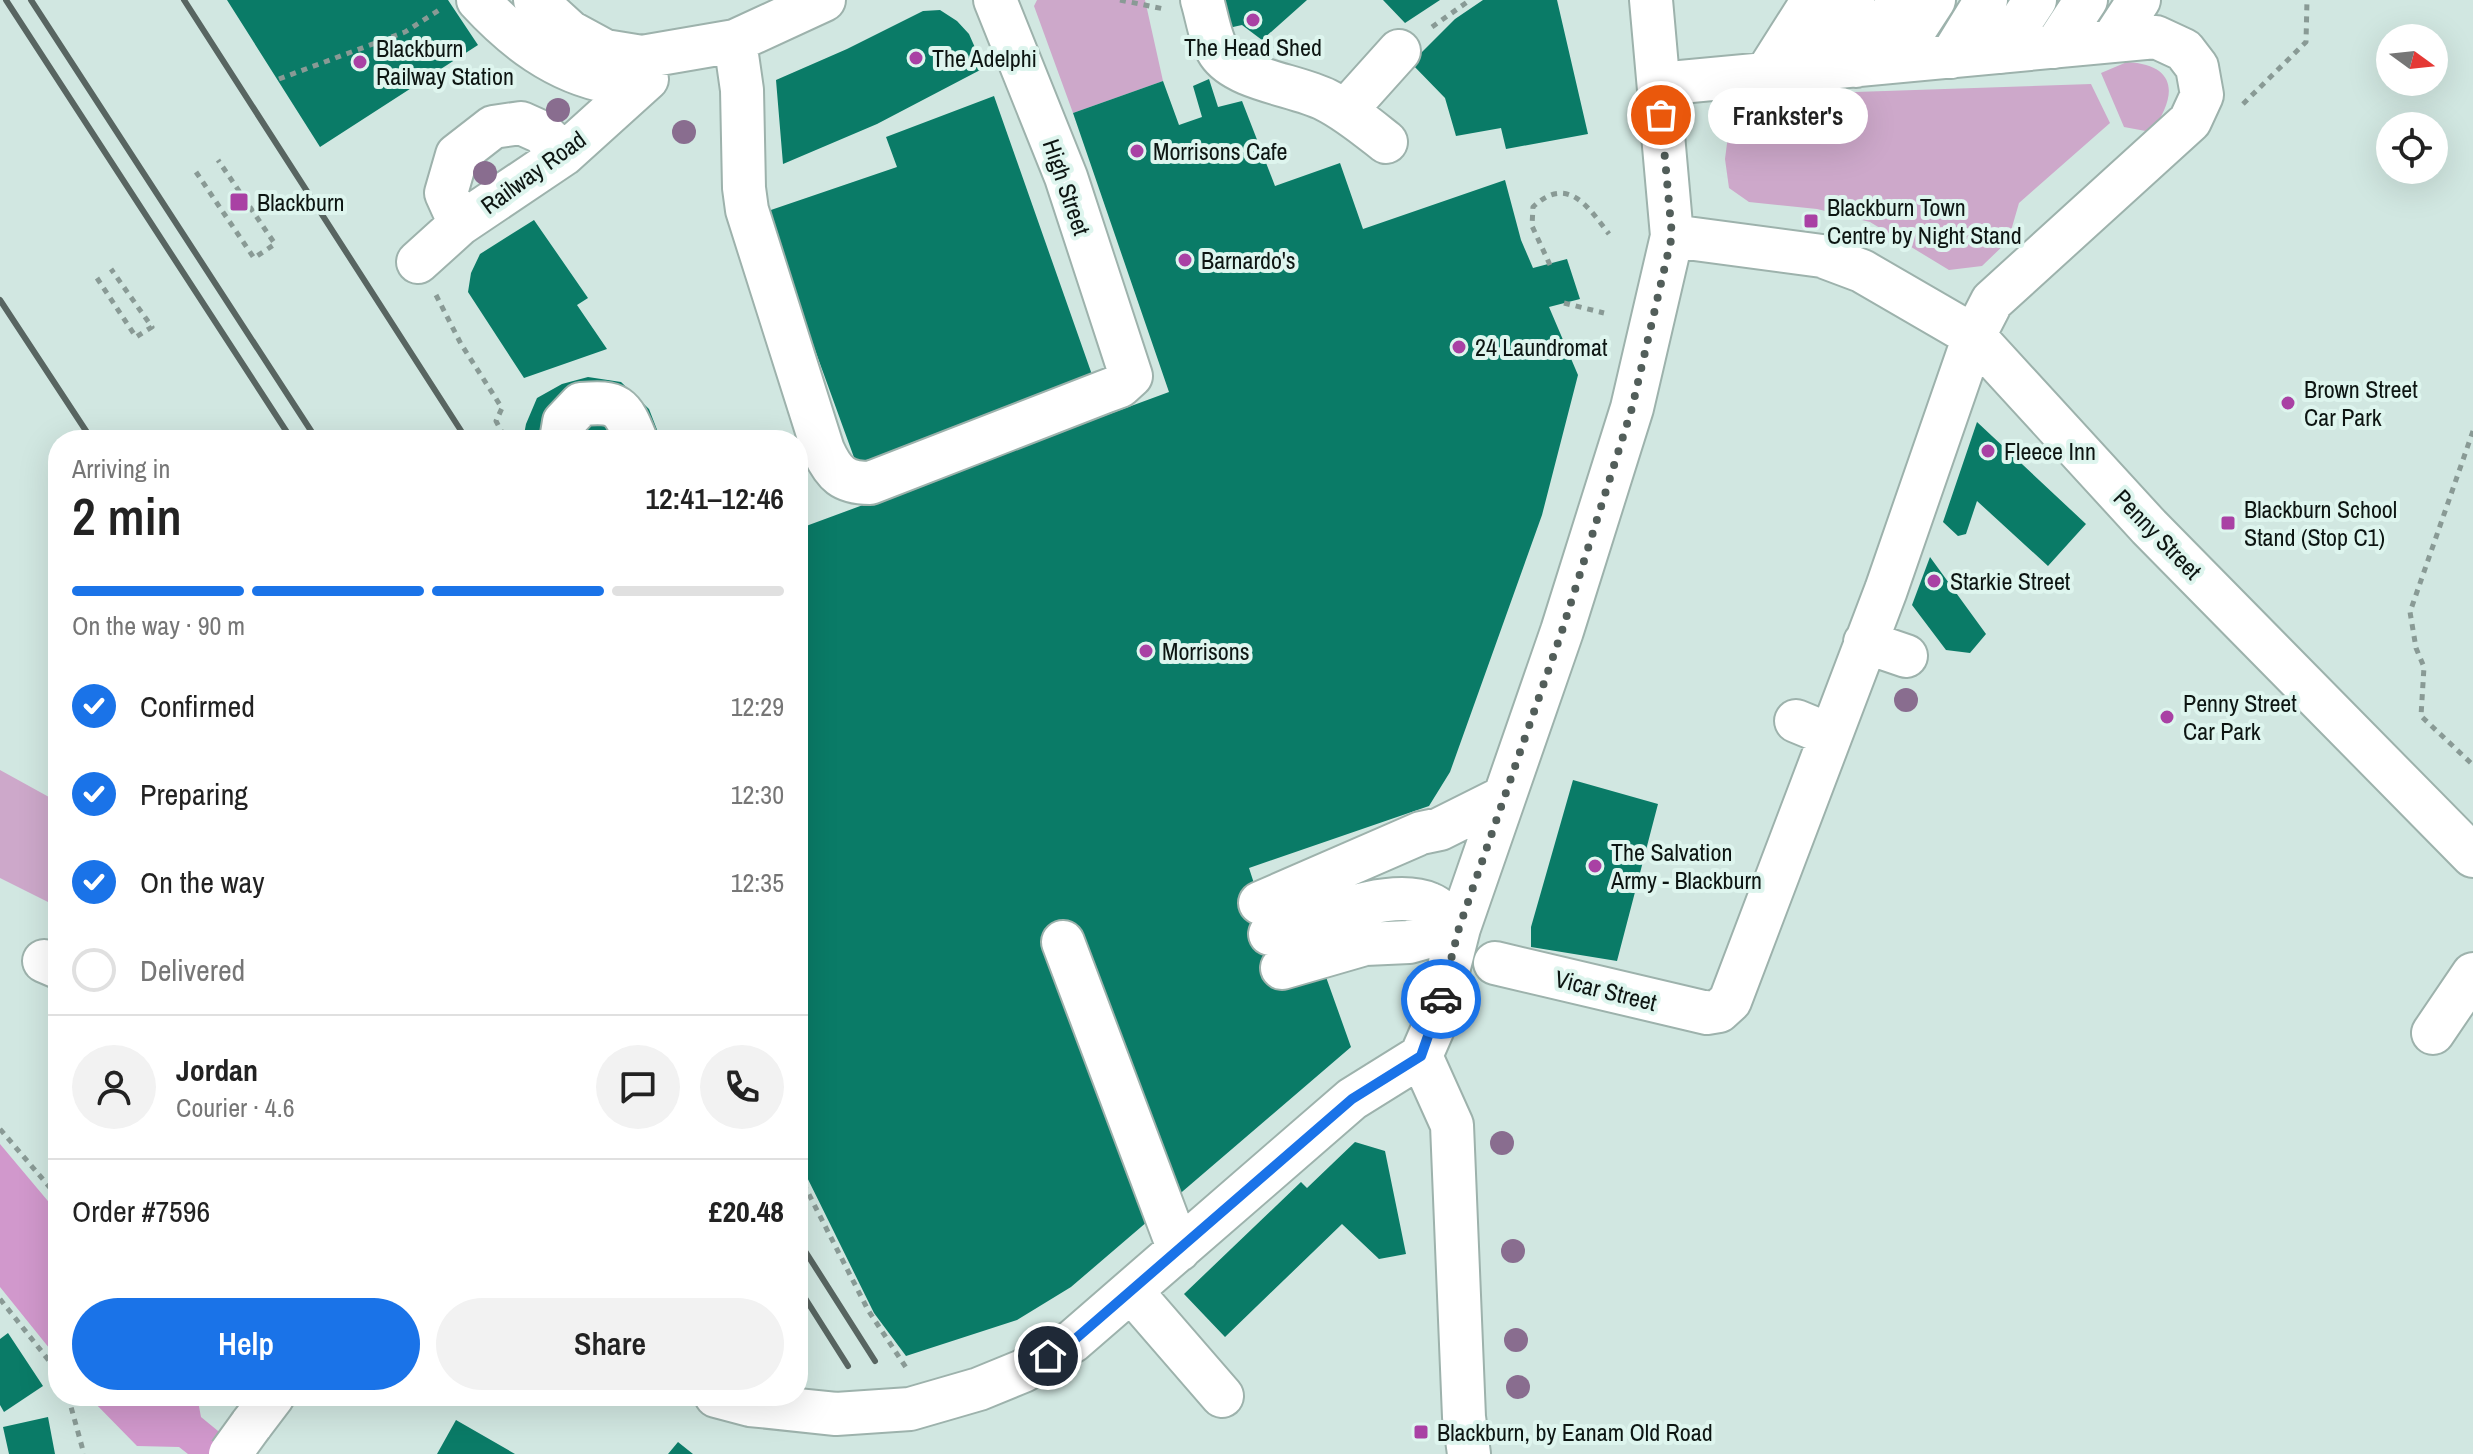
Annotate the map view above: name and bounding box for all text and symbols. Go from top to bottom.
marker: The Head Shed [1244,11,1262,29]
north arrow [2376,24,2448,96]
map controls [2376,24,2448,184]
place label: The Head Shed [1184,31,1322,63]
place label: Blackburn Railway Station [376,32,514,92]
place label: The Adelphi [932,42,1037,74]
marker: The Adelphi [907,49,925,67]
marker: Blackburn Railway Station [351,53,369,71]
pin [1627,81,1695,149]
callout: Frankster's [1709,87,1869,143]
icon: bag [1639,93,1683,137]
text: Frankster's [1733,98,1843,133]
button: locate [2376,112,2448,184]
street label: Railway Road [474,123,592,221]
street label: High Street [1036,135,1099,240]
place label: Morrisons Cafe [1153,135,1288,167]
marker: Morrisons Cafe [1128,142,1146,160]
place label: Blackburn [257,186,345,218]
marker: Blackburn [228,191,250,213]
place label: Blackburn Town Centre by Night Stand [1827,191,2022,251]
marker: Blackburn Town Centre by Night Stand [1802,212,1820,230]
place label: Barnardo's [1201,244,1296,276]
marker: Barnardo's [1176,251,1194,269]
place label: 24 Laundromat [1475,331,1608,363]
marker: 24 Laundromat [1450,338,1468,356]
place label: Brown Street Car Park [2304,373,2418,433]
marker: Brown Street Car Park [2279,394,2297,412]
place label: Fleece Inn [2004,435,2096,467]
marker: Fleece Inn [1979,442,1997,460]
text: Arriving in [72,451,170,486]
text: 12:41–12:46 [645,478,784,518]
text: 2 min [72,481,182,551]
street label: Penny Street [2107,482,2209,586]
place label: Blackburn School Stand (Stop C1) [2244,493,2397,553]
marker: Blackburn School Stand (Stop C1) [2219,514,2237,532]
place label: Starkie Street [1950,565,2071,597]
marker: Starkie Street [1925,572,1943,590]
text: On the way · 90 m [72,608,245,643]
place label: Morrisons [1162,635,1249,667]
marker: Morrisons [1137,642,1155,660]
icon: check [72,684,116,728]
text: Confirmed [140,686,255,726]
place label: Penny Street Car Park [2183,687,2297,747]
text: 12:29 [731,689,784,724]
marker: Penny Street Car Park [2158,708,2176,726]
icon: check [72,772,116,816]
text: Preparing [140,774,248,814]
text: 12:30 [731,777,784,812]
place label: The Salvation Army - Blackburn [1610,836,1762,896]
marker: The Salvation Army - Blackburn [1586,857,1604,875]
icon: check [72,860,116,904]
text: On the way [140,862,264,902]
text: 12:35 [731,865,784,900]
text: Delivered [140,950,245,990]
courier [1401,959,1481,1039]
street label: Vicar Street [1552,962,1661,1018]
icon: car [1419,977,1463,1021]
button: person [72,1045,156,1129]
button: chat [596,1045,680,1129]
button: phone [700,1045,784,1129]
text: Jordan [176,1050,258,1090]
text: Courier · 4.6 [176,1090,295,1125]
text: Order #7596 [72,1191,210,1231]
text: £20.48 [709,1191,784,1231]
button: Help [72,1298,420,1390]
button: Share [436,1298,784,1390]
pin [1014,1322,1082,1390]
icon: home [1026,1334,1070,1378]
place label: Blackburn, by Eanam Old Road [1437,1416,1713,1448]
marker: Blackburn, by Eanam Old Road [1412,1423,1430,1441]

